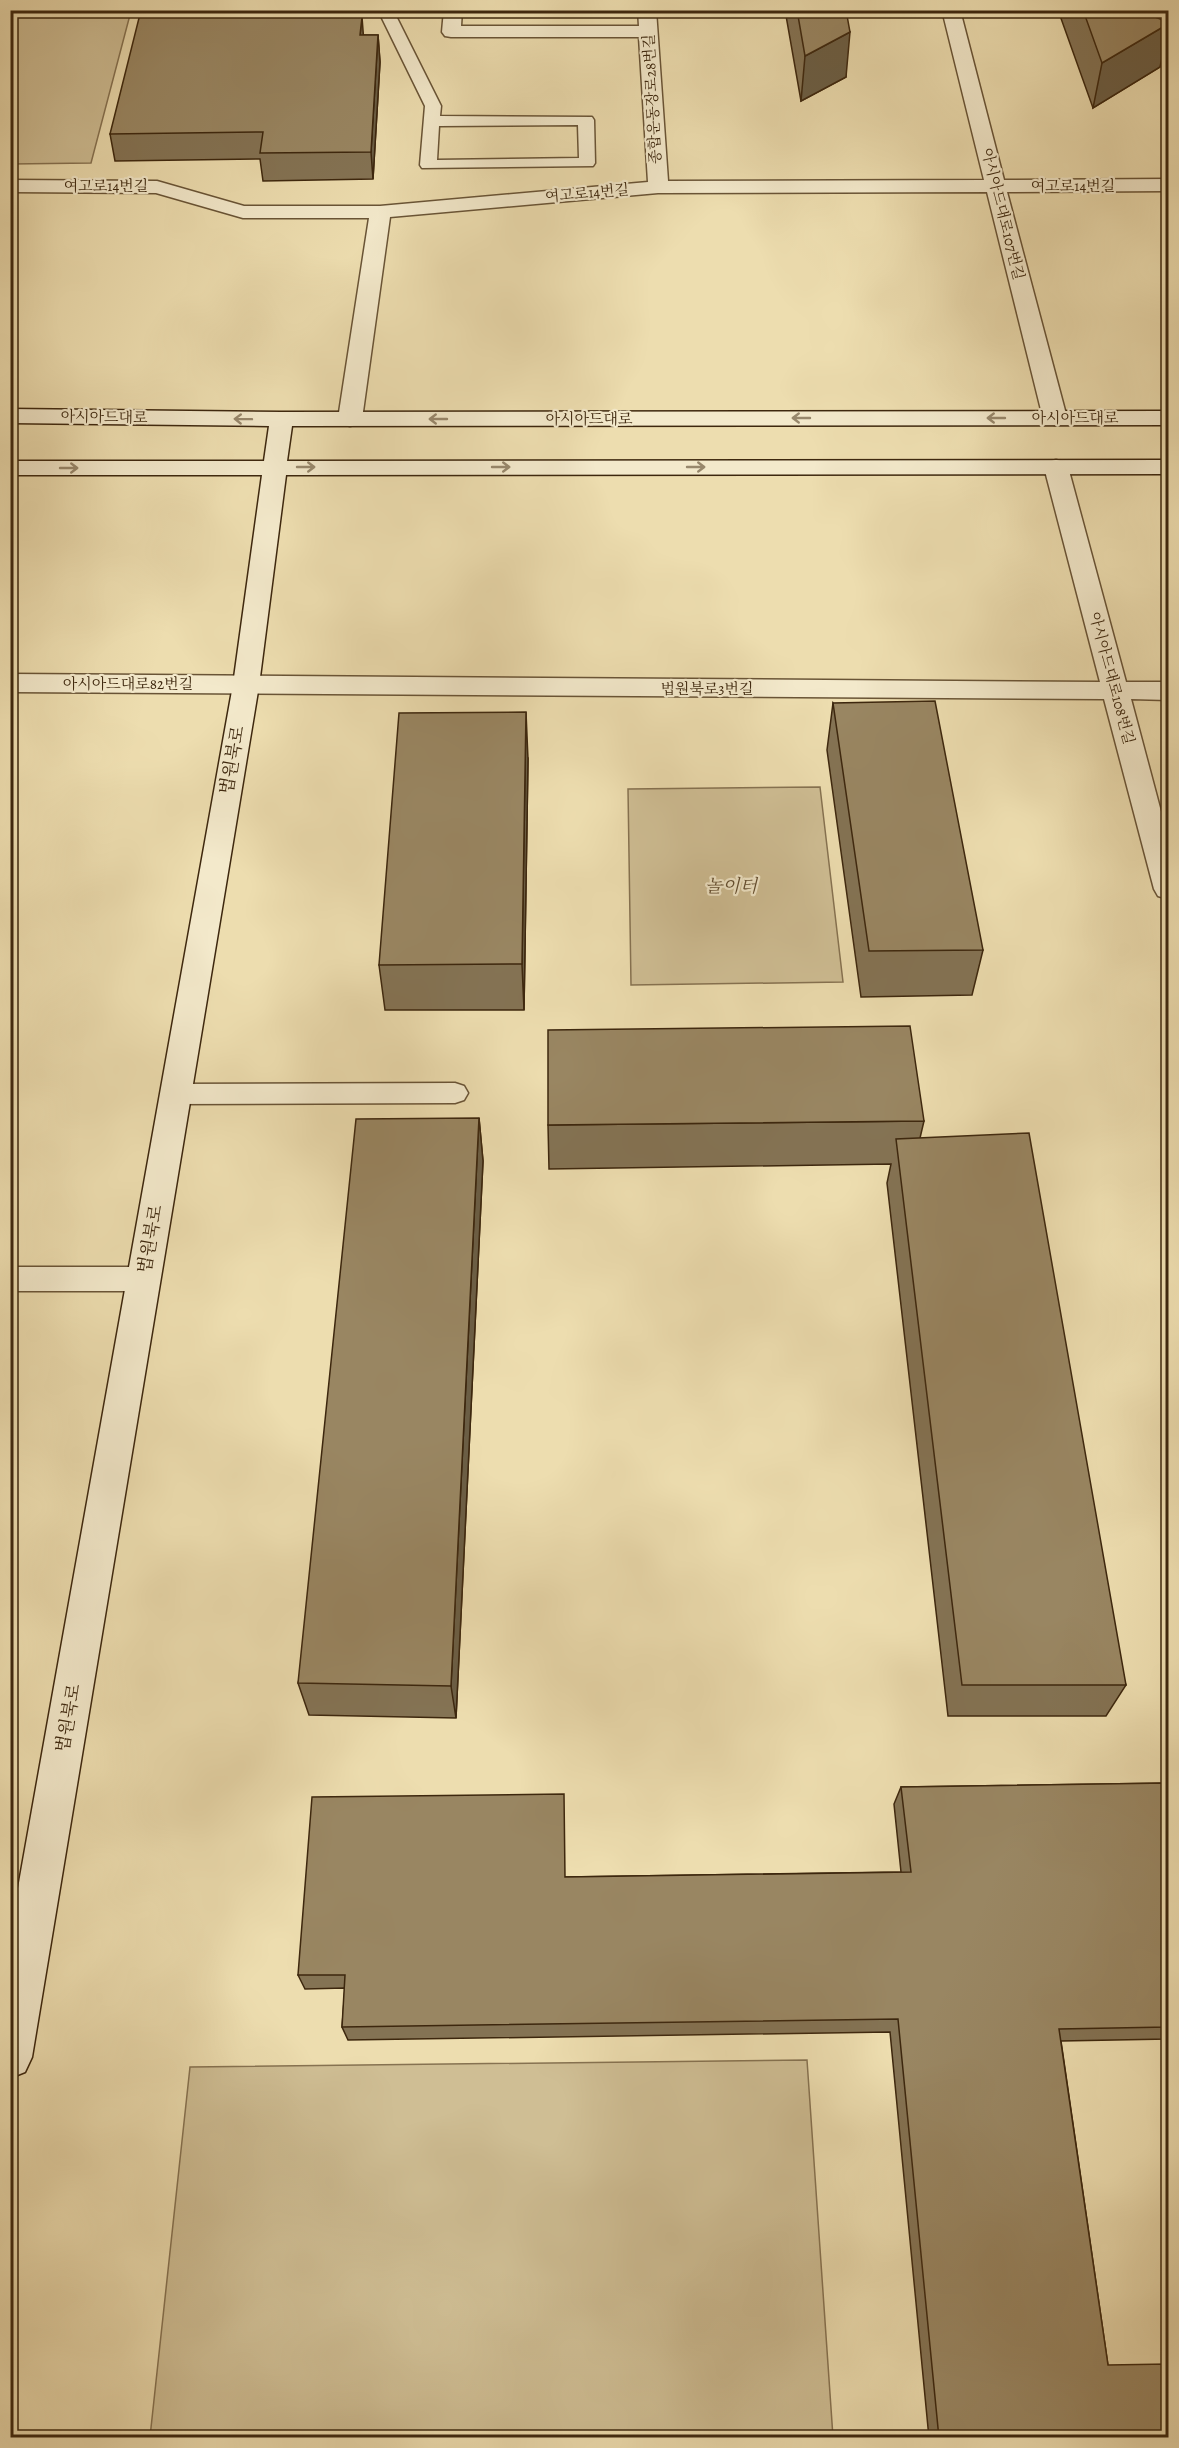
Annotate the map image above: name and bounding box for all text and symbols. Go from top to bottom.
street label: 종합운동장로28번길 [639,33,665,165]
street label: 아시아드대로107번길 [977,146,1029,282]
street label: 여고로14번길 [64,176,148,196]
street label: 여고로14번길 [1031,176,1115,196]
street label: 여고로14번길 [544,179,630,207]
street label: 아시아드대로 [60,406,148,428]
street label: 아시아드대로 [1032,408,1119,428]
street label: 아시아드대로 [546,409,633,429]
one-way arrow [792,412,812,424]
one-way arrow [987,412,1007,424]
one-way arrow [234,413,254,425]
one-way arrow [429,413,449,425]
one-way arrow [295,461,315,473]
one-way arrow [490,461,510,473]
one-way arrow [685,461,705,473]
one-way arrow [58,462,78,474]
street label: 아시아드대로108번길 [1085,610,1139,746]
street label: 아시아드대로82번길 [63,674,193,694]
street label: 법원북로3번길 [660,679,754,699]
street label: 법원북로 [214,724,250,796]
park label: 놀이터 [705,874,759,898]
street label: 법원북로 [132,1203,168,1275]
street label: 법원북로 [50,1682,86,1754]

